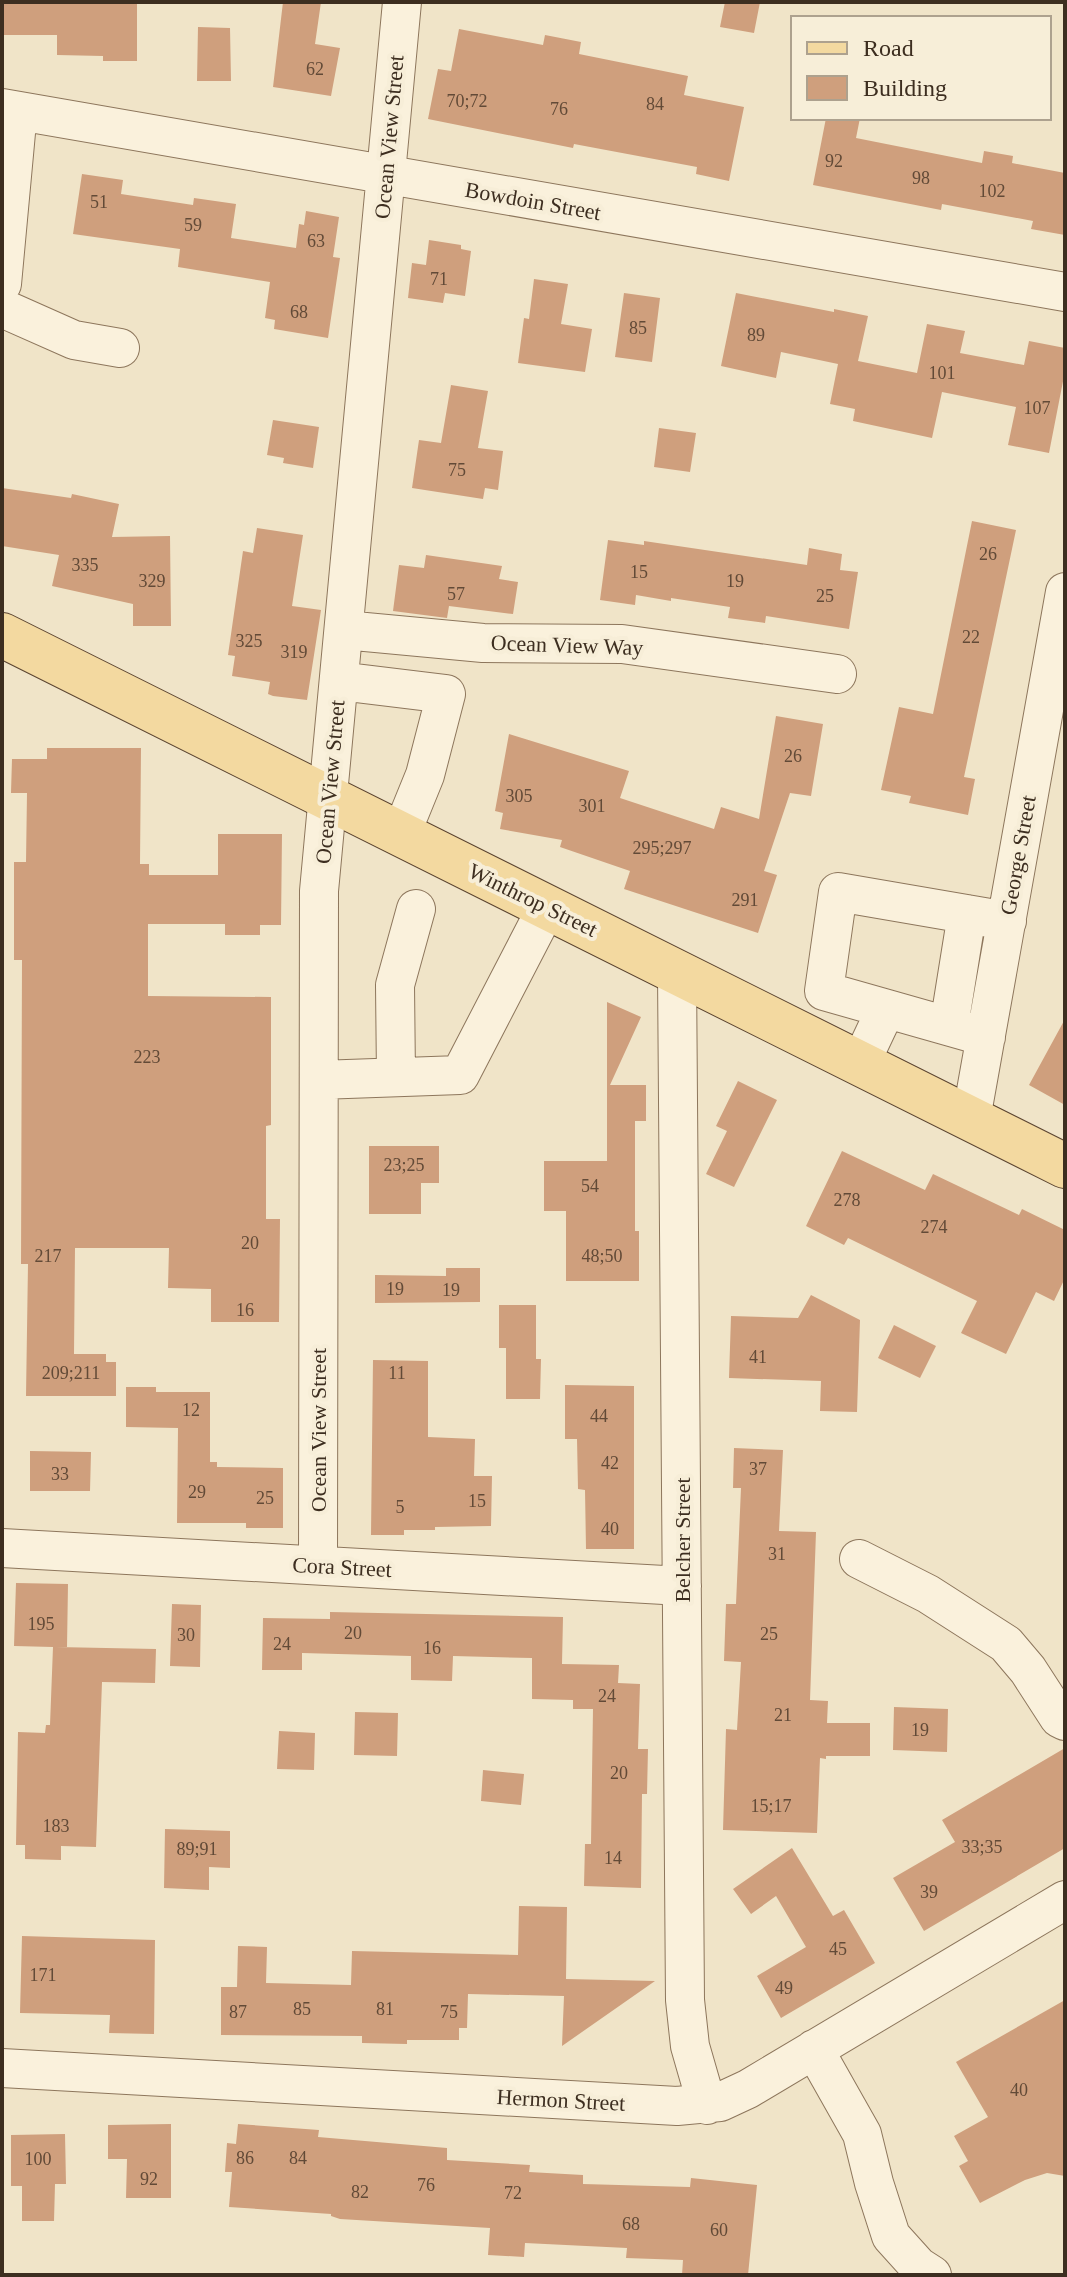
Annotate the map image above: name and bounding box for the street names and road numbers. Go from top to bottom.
street label: Ocean View Street [369,54,409,220]
street label: Bowdoin Street [463,177,603,225]
street label: Ocean View Way [490,630,644,660]
street label: Ocean View Street [310,699,350,865]
street label: George Street [995,793,1041,917]
street label: Winthrop Street [464,858,602,942]
street label: Ocean View Street [306,1348,331,1512]
street label: Belcher Street [670,1477,695,1603]
street label: Cora Street [292,1552,392,1582]
street label: Hermon Street [496,2084,626,2116]

